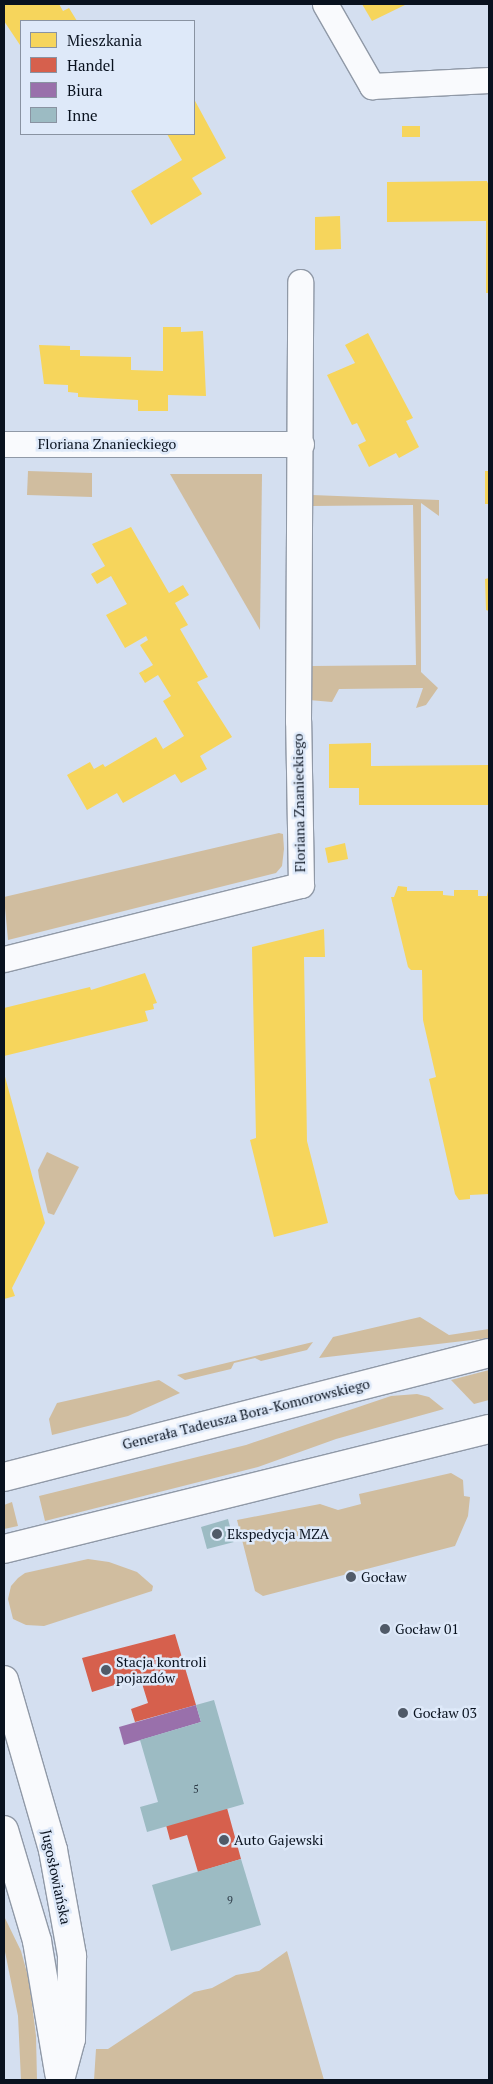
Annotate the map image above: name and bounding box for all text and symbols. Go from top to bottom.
legend [20,20,195,135]
text: Mieszkania [67,30,142,50]
text: Handel [67,55,115,75]
text: Biura [67,80,103,100]
text: Inne [67,105,98,125]
street label: Floriana Znanieckiego [38,436,176,452]
street label: Floriana Znanieckiego [289,734,309,872]
street label: Generała Tadeusza Bora-Komorowskiego [120,1375,372,1453]
place label: Ekspedycja MZA [227,1526,329,1542]
marker: Ekspedycja MZA [211,1528,223,1540]
place label: Gocław [361,1569,407,1585]
marker: Gocław [345,1571,357,1583]
place label: Gocław 01 [395,1621,459,1637]
marker: Gocław 01 [379,1623,391,1635]
place label: Stacja kontroli pojazdów [116,1654,207,1686]
marker: Stacja kontroli pojazdów [100,1664,112,1676]
place label: Gocław 03 [413,1705,477,1721]
marker: Gocław 03 [397,1707,409,1719]
house number: 5 [193,1782,199,1796]
street label: Jugosłowiańska [38,1828,74,1926]
place label: Auto Gajewski [234,1832,323,1848]
marker: Auto Gajewski [218,1834,230,1846]
house number: 9 [227,1893,233,1907]

